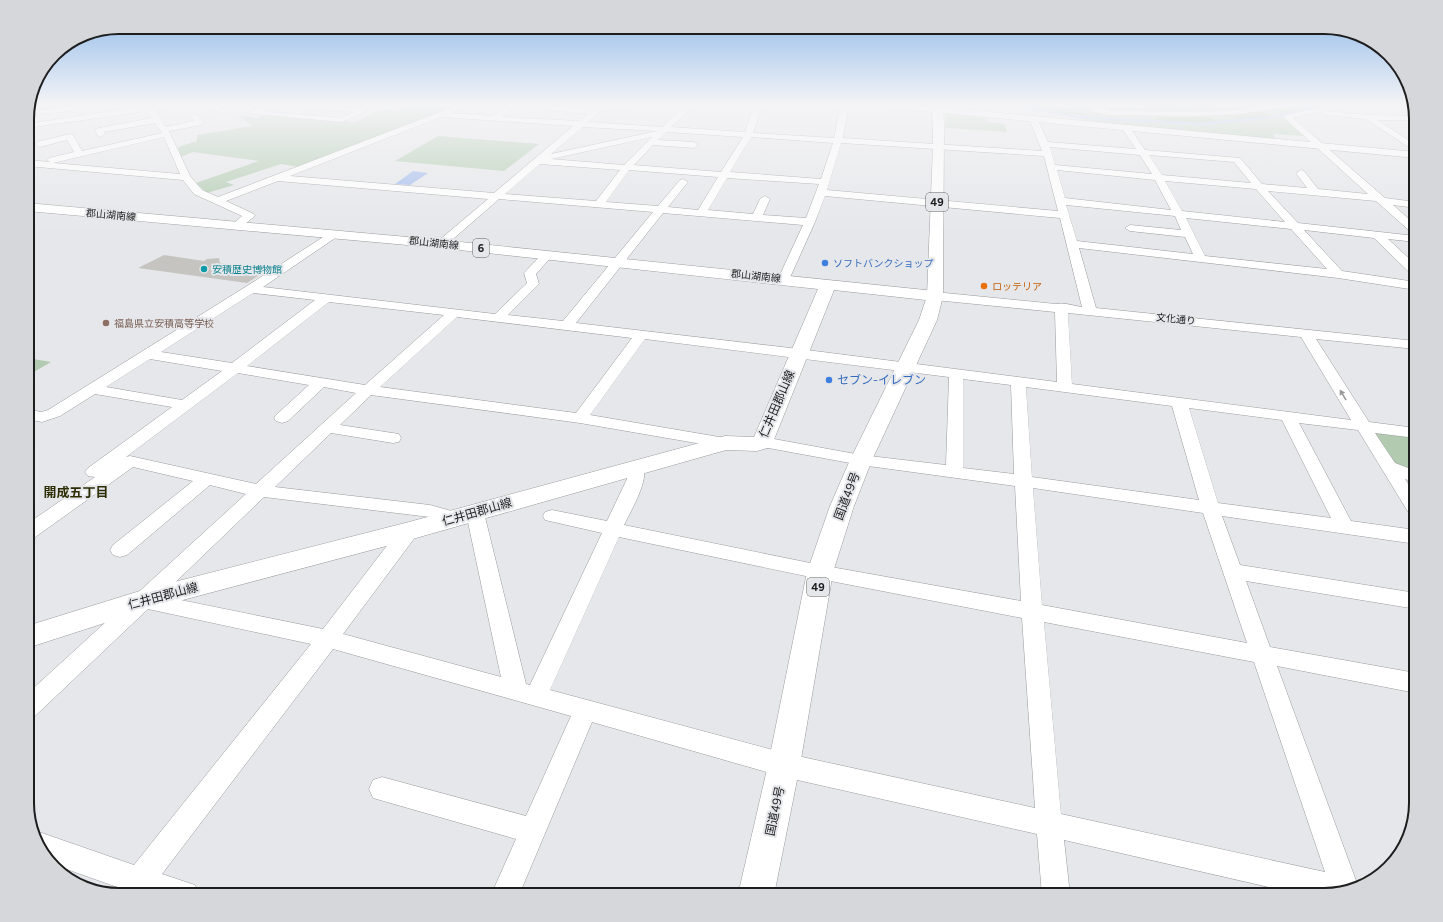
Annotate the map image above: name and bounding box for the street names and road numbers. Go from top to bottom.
road number: 49 [926,193,948,211]
street label: 郡山湖南線 [86,206,136,224]
street label: 郡山湖南線 [408,234,460,252]
road number: 6 [473,239,489,257]
street label: 郡山湖南線 [730,267,782,285]
street label: 文化通り [1155,310,1197,328]
street label: 仁井田郡山線 [756,368,798,440]
street label: 国道49号 [831,470,863,522]
street label: 仁井田郡山線 [440,495,514,529]
road number: 49 [807,578,829,596]
street label: 仁井田郡山線 [126,580,200,612]
street label: 国道49号 [763,785,787,837]

